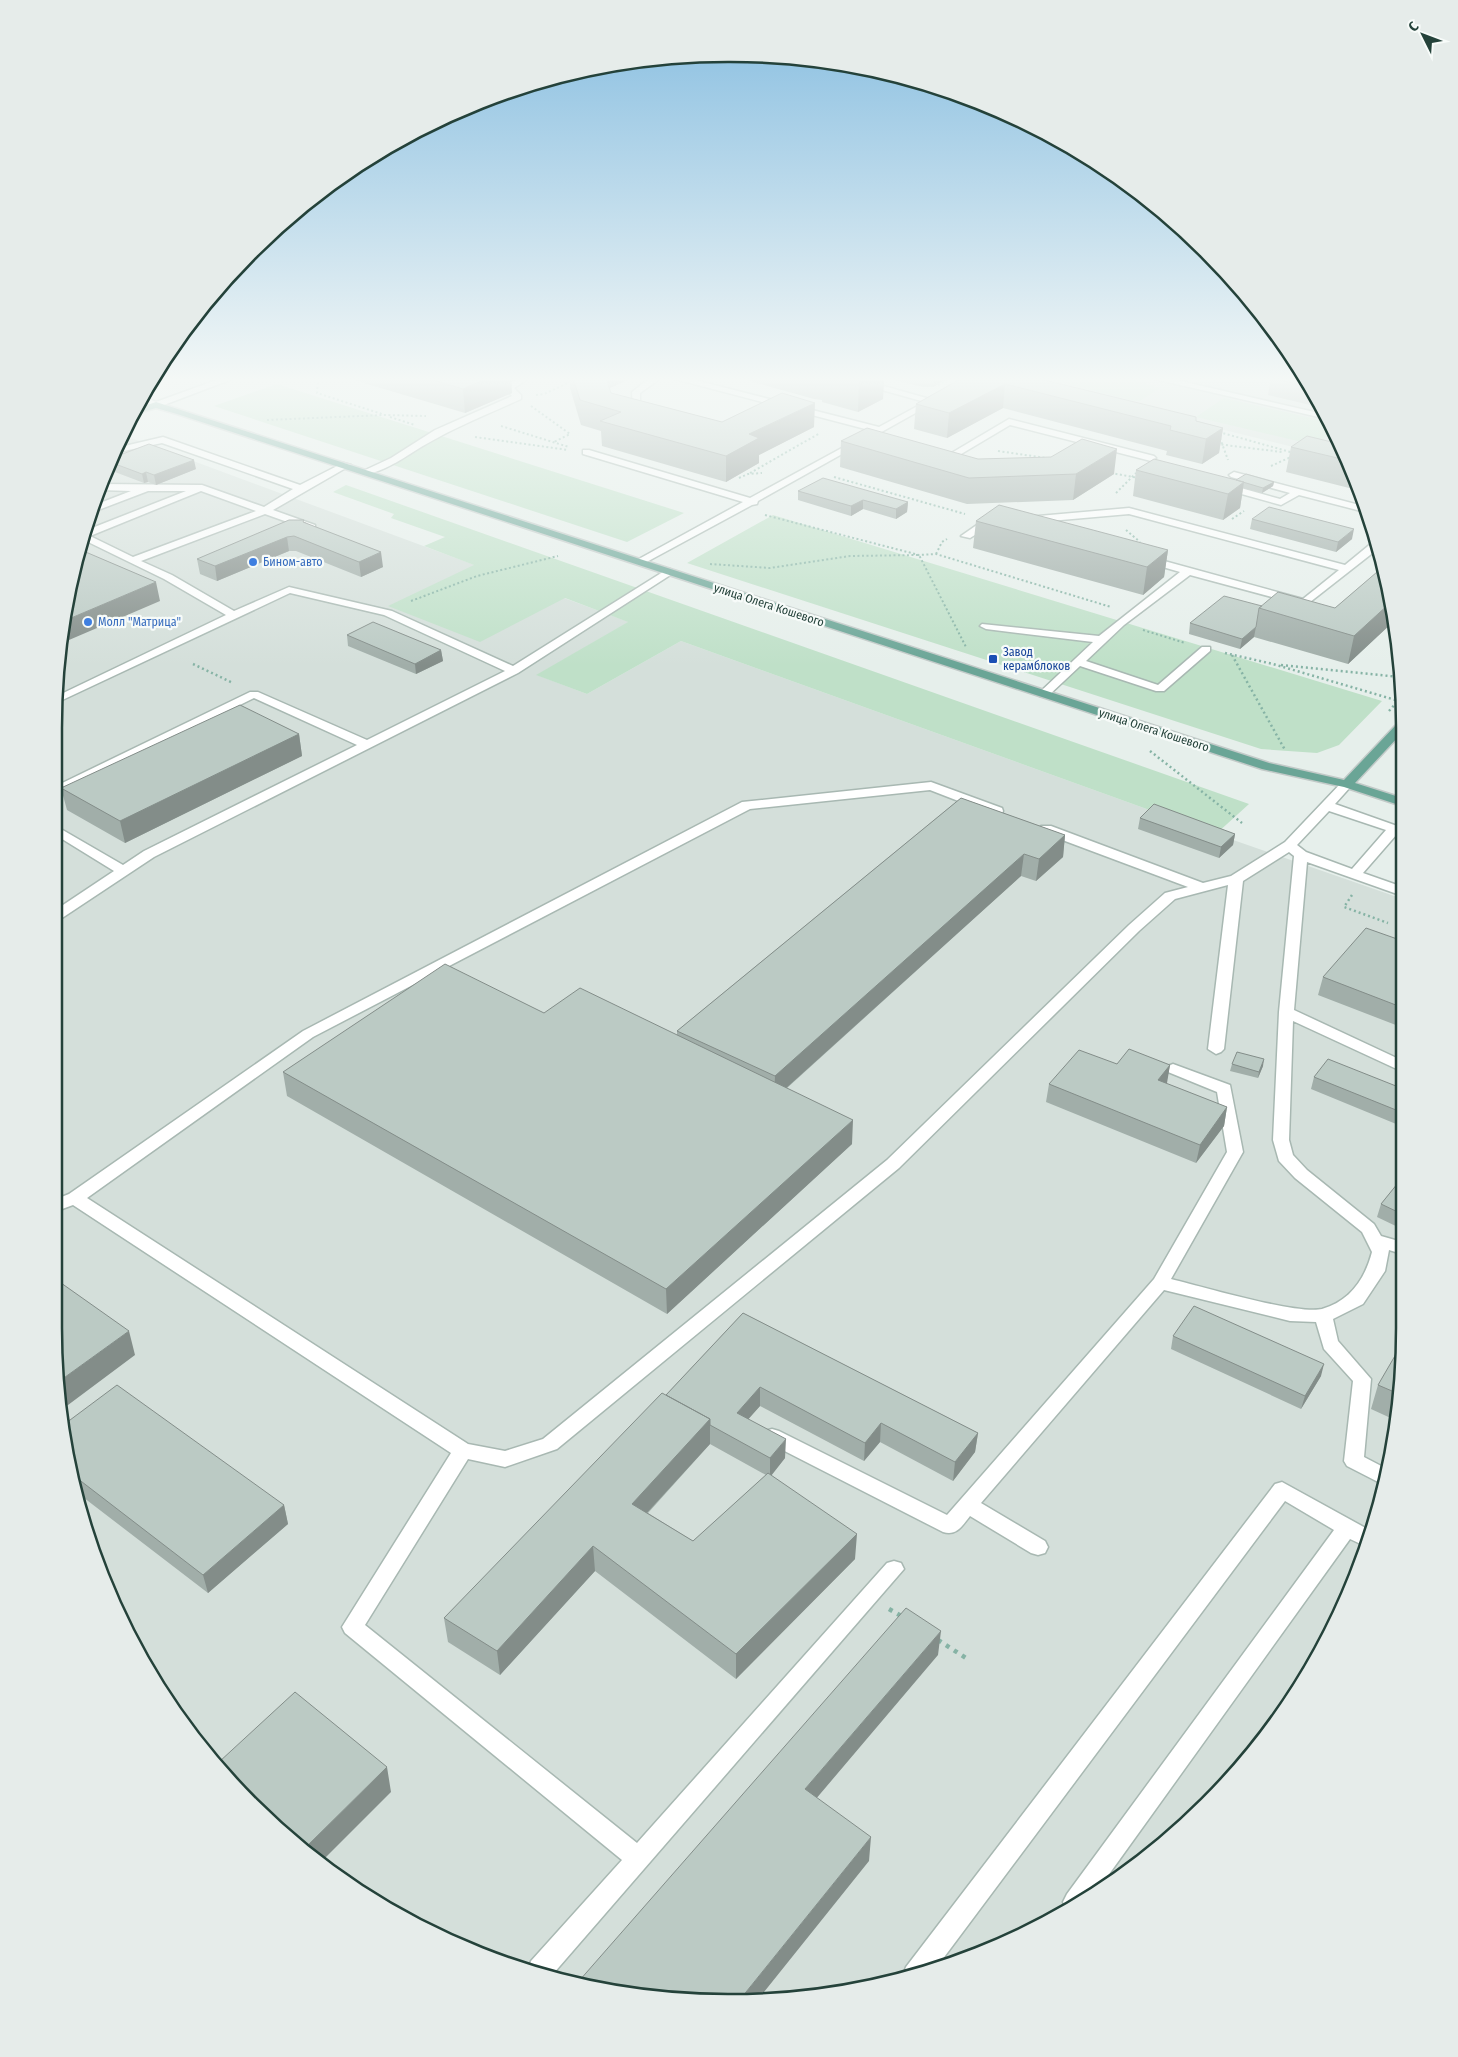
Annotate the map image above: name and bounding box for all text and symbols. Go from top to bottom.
north arrow [1398,10,1448,60]
text: С [1405,18,1423,35]
place label: Бином-авто [263,555,323,569]
marker: Бином-авто [247,556,259,568]
street label: улица Олега Кошевого [712,581,826,629]
place label: Молл "Матрица" [98,615,181,629]
marker: Молл "Матрица" [82,616,94,628]
place label: Завод керамблоков [1003,645,1070,673]
marker: Завод керамблоков [987,653,999,665]
street label: улица Олега Кошевого [1097,706,1211,754]

